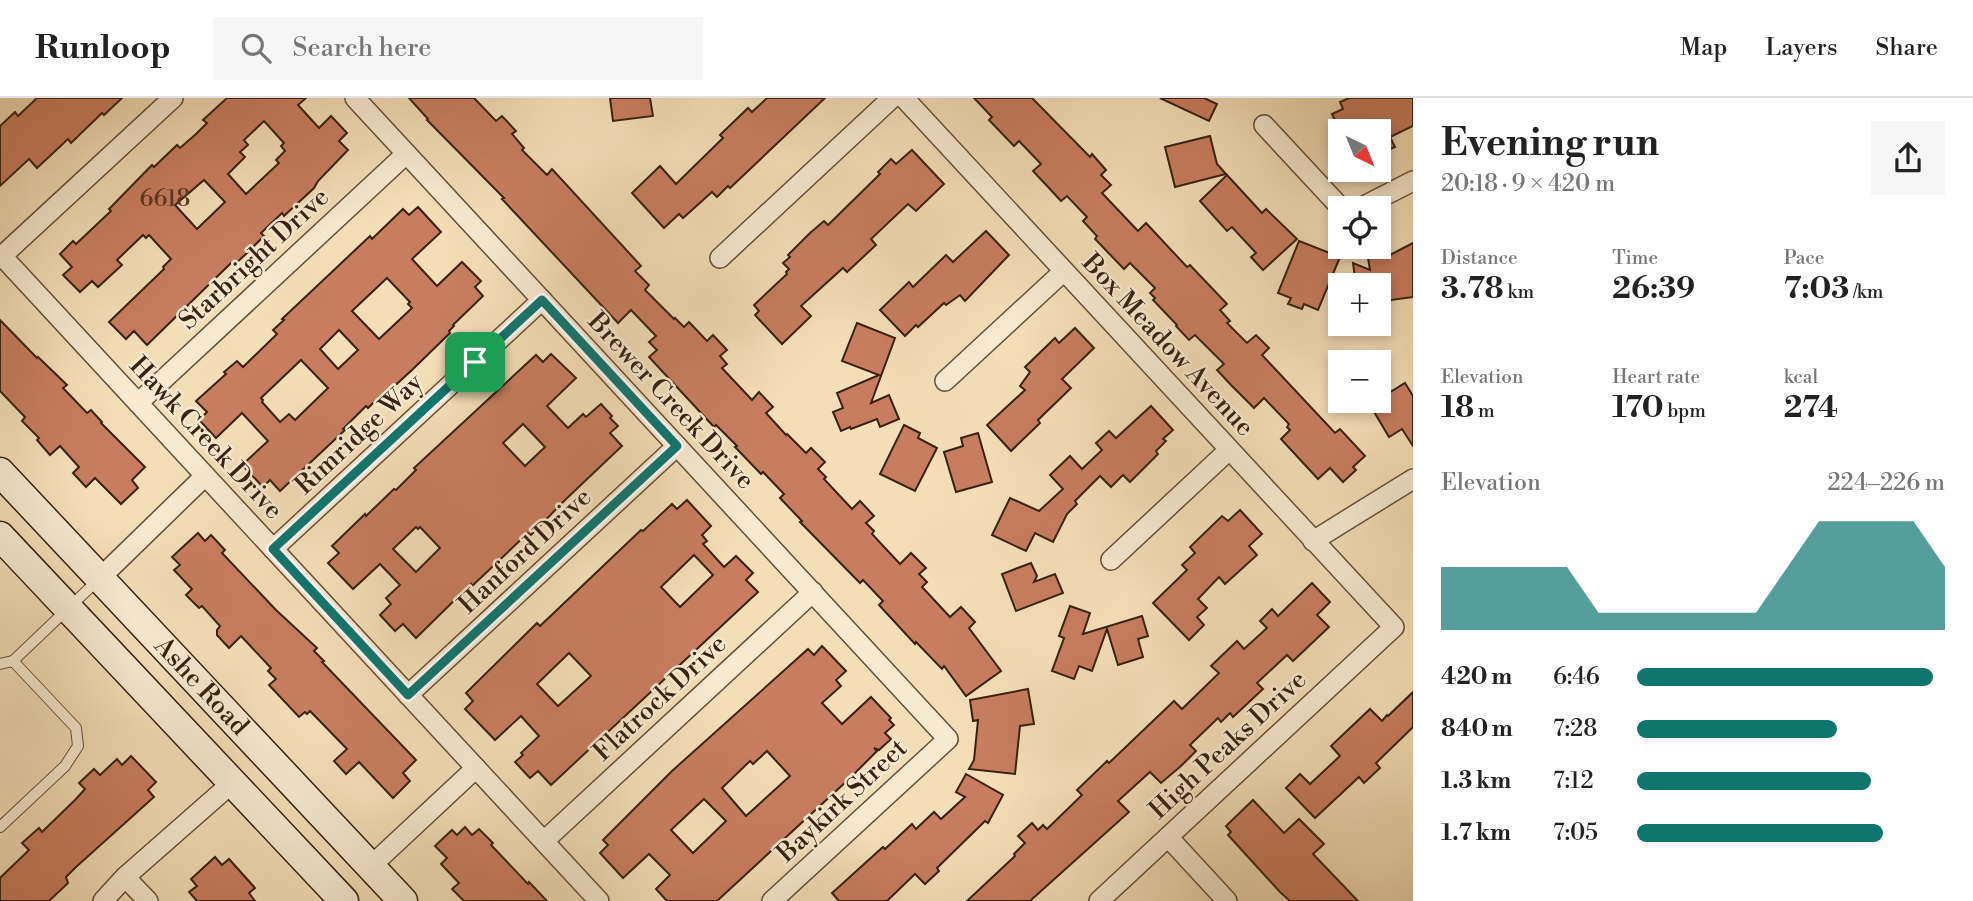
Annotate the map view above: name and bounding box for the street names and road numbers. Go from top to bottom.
street label: Starbright Drive [172,181,336,337]
street label: Box Meadow Avenue [1074,246,1261,443]
street label: Brewer Creek Drive [580,305,761,496]
street label: Hawk Creek Drive [122,350,290,526]
street label: Rimridge Way [288,366,430,501]
street label: Hanford Drive [452,481,598,621]
street label: Flatrock Drive [587,628,733,768]
street label: Ashe Road [147,630,255,742]
street label: High Peaks Drive [1143,664,1313,826]
street label: Baykirk Street [769,733,914,870]

